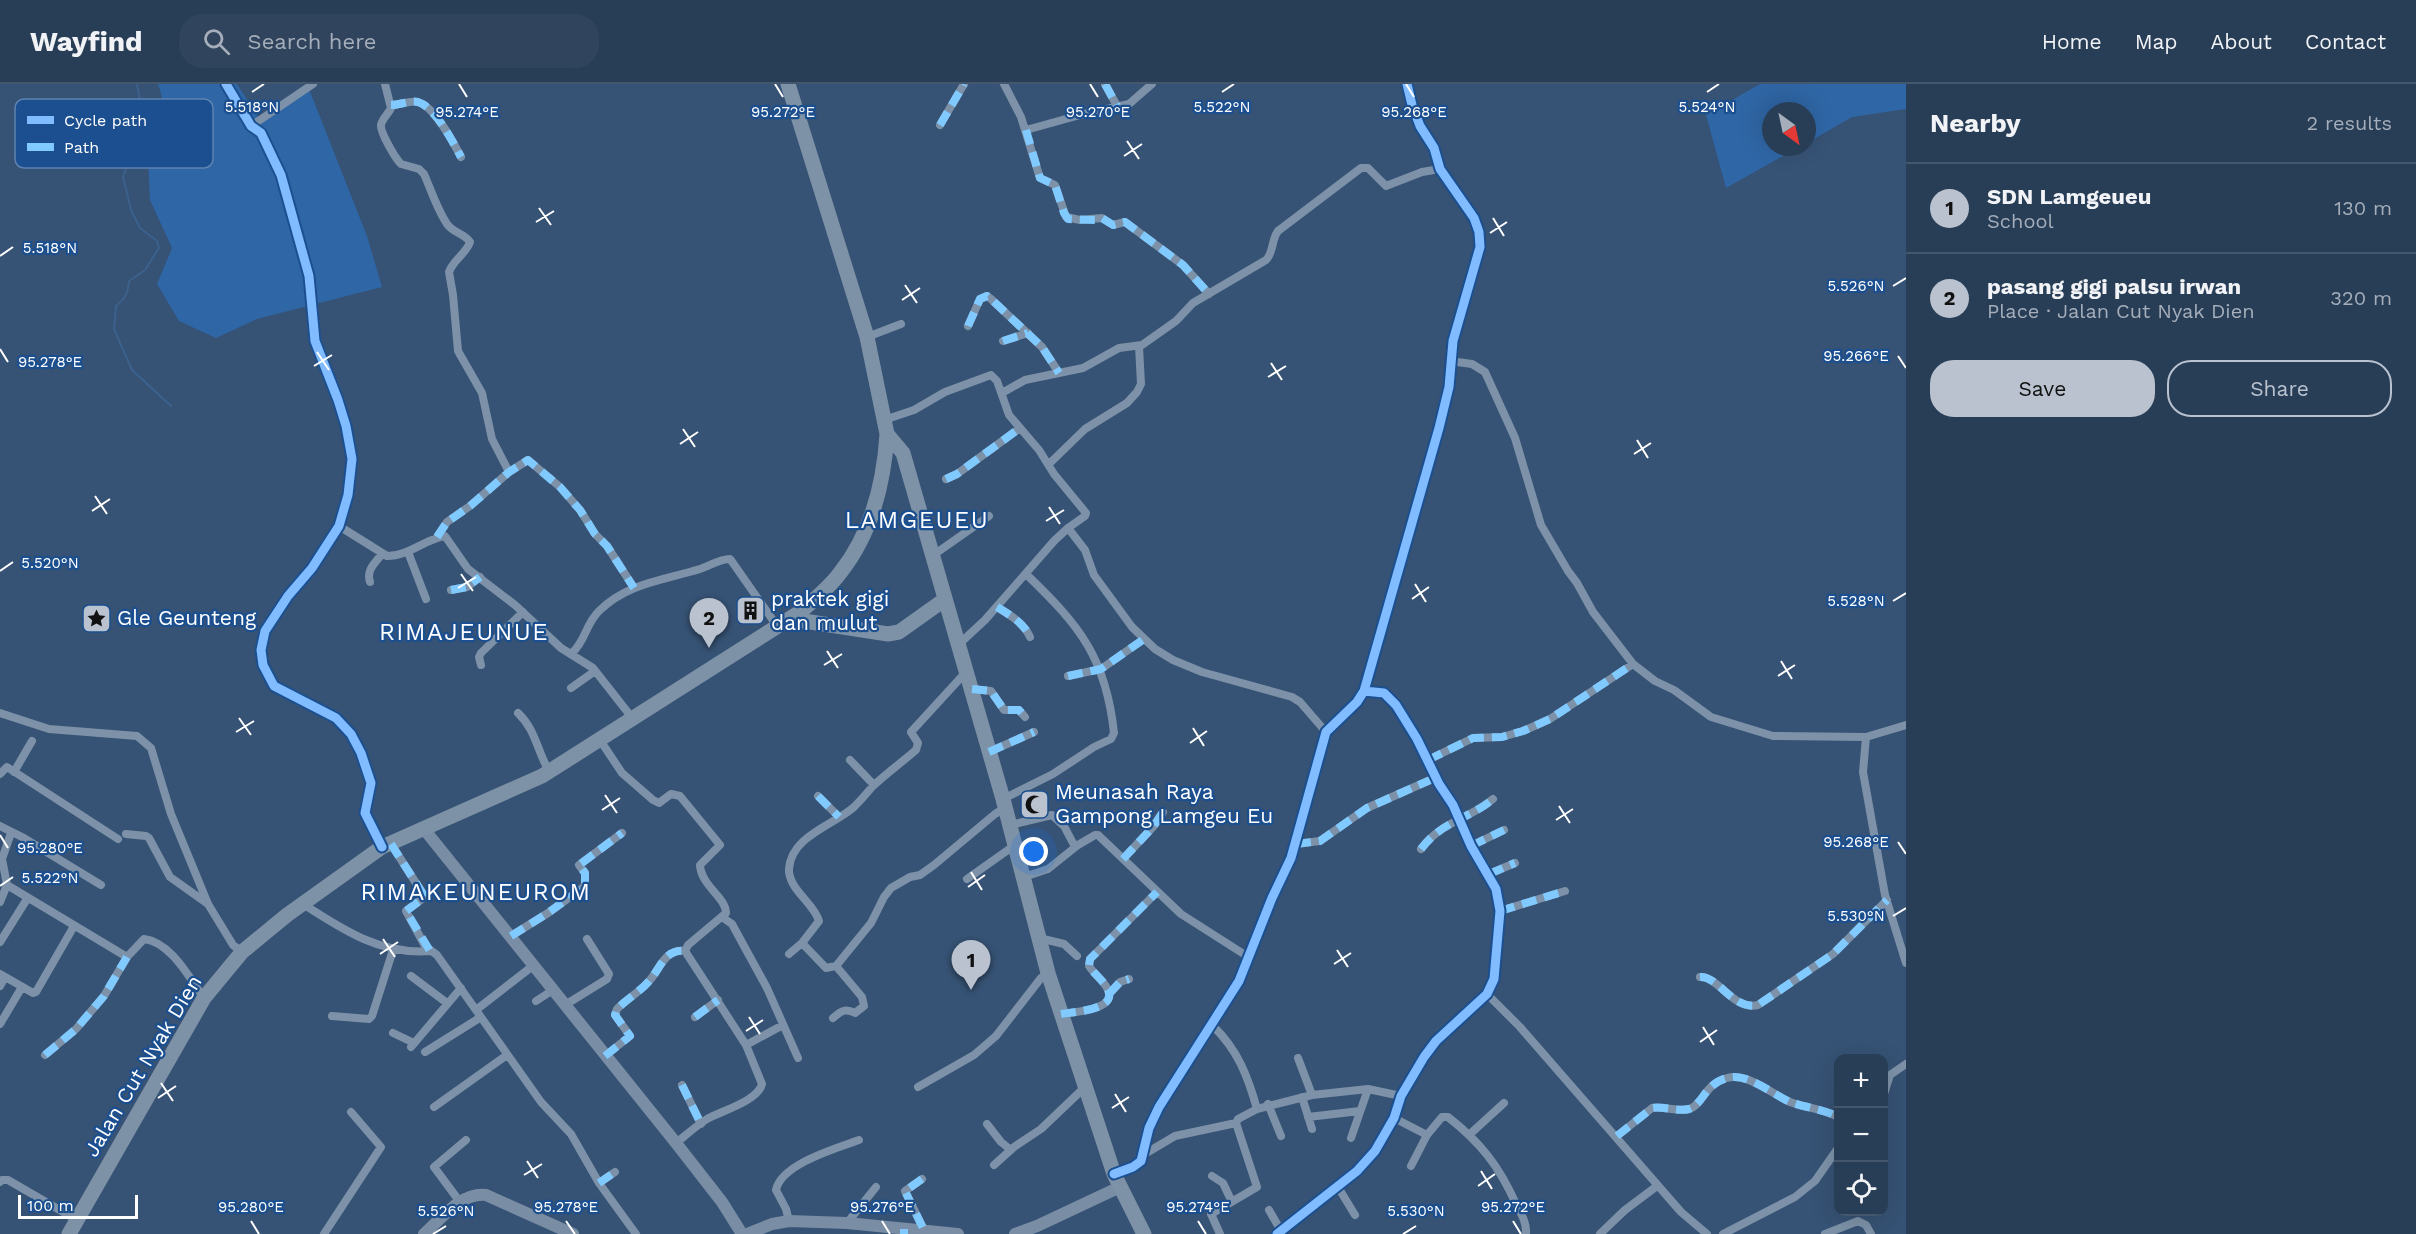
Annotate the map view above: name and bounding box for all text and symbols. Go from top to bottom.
search box [179,14,599,68]
text: Wayfind [30,25,143,58]
icon: search [200,25,233,58]
text: Search here [248,29,377,54]
text: Home [2042,29,2102,54]
text: Map [2135,29,2178,54]
text: About [2211,29,2272,54]
text: Contact [2305,29,2386,54]
text: 5.518°N [225,98,279,116]
text: 5.522°N [1194,98,1250,116]
text: 5.524°N [1679,98,1735,116]
legend [15,99,213,168]
north arrow [1762,102,1816,156]
text: 95.274°E [435,103,499,121]
text: 95.272°E [751,103,815,121]
text: 95.270°E [1066,103,1130,121]
text: 95.268°E [1381,103,1447,121]
text: Nearby [1930,108,2021,138]
text: Cycle path [64,111,147,130]
text: 2 results [2307,111,2392,135]
text: Path [64,138,99,157]
text: SDN Lamgeueu [1987,184,2151,209]
text: 1 [1945,196,1954,220]
text: 130 m [2334,196,2392,220]
text: School [1987,209,2054,233]
text: 5.518°N [23,239,77,257]
text: pasang gigi palsu irwan [1987,274,2241,299]
text: 5.526°N [1827,277,1885,295]
text: 2 [1944,286,1955,310]
text: 320 m [2330,286,2392,310]
text: Place · Jalan Cut Nyak Dien [1987,299,2255,323]
text: 95.266°E [1823,347,1889,365]
text: 95.278°E [18,353,82,371]
button: Save [1930,360,2155,417]
button: Share [2167,360,2392,417]
district label: LAMGEUEU [845,506,989,534]
text: 5.520°N [21,554,79,572]
place label: praktek gigi dan mulut [771,586,889,635]
text: 5.528°N [1827,592,1885,610]
building icon: praktek gigi dan mulut [734,595,766,627]
pin: 2 [690,598,728,648]
place icon: Gle Geunteng [80,602,112,634]
place label: Gle Geunteng [117,605,257,630]
district label: RIMAJEUNUE [379,618,549,646]
place label: Meunasah Raya Gampong Lamgeu Eu [1055,779,1273,828]
mosque icon: Meunasah Raya Gampong Lamgeu Eu [1018,788,1050,820]
text: 95.268°E [1823,833,1889,851]
your location [1019,837,1048,866]
text: 95.280°E [17,839,83,857]
text: 5.522°N [22,869,78,887]
district label: RIMAKEUNEUROM [360,878,592,906]
text: 5.530°N [1827,907,1885,925]
pin: 1 [952,940,990,990]
street label: Jalan Cut Nyak Dien [78,970,207,1161]
map controls [1834,1054,1888,1216]
button: + [1834,1054,1888,1108]
button: − [1834,1108,1888,1162]
button: locate [1834,1162,1888,1216]
scale bar [18,1192,138,1220]
text: 100 m [27,1196,74,1215]
text: 95.280°E [218,1198,284,1216]
text: 95.278°E [534,1198,598,1216]
text: 95.276°E [850,1198,914,1216]
text: 95.274°E [1166,1198,1230,1216]
text: 95.272°E [1481,1198,1545,1216]
text: 5.526°N [417,1202,475,1220]
text: 5.530°N [1387,1202,1445,1220]

